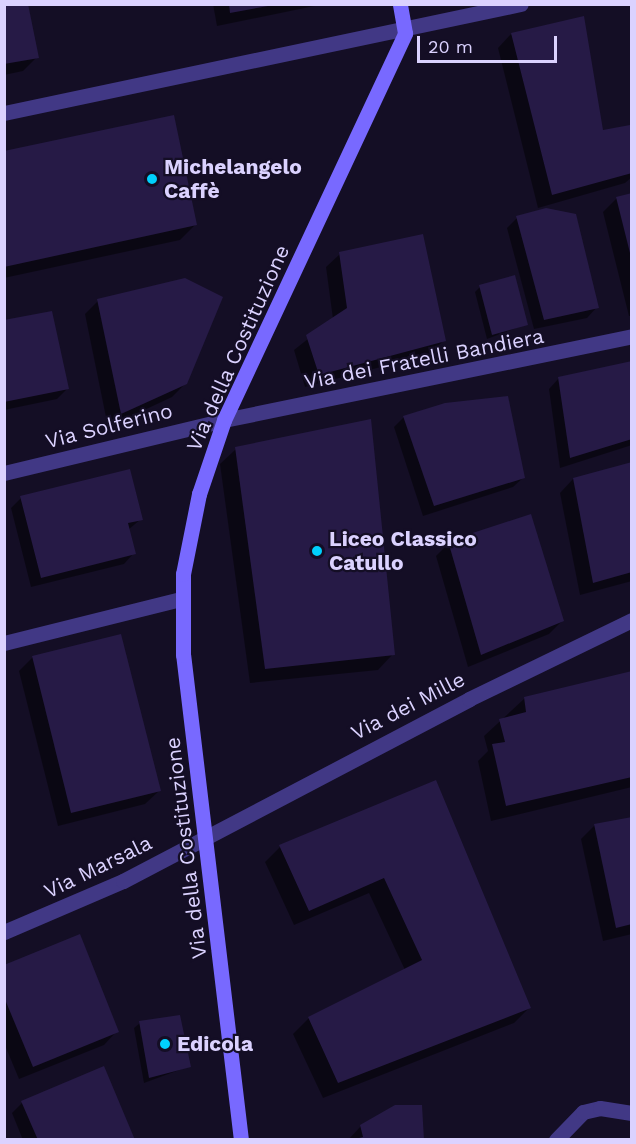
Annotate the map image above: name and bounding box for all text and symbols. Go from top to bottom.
scale bar [420,24,560,62]
text: 20 m [428,36,473,57]
place label: Michelangelo Caffè [164,154,302,204]
marker: Michelangelo Caffè [145,172,159,186]
street label: Via della Costituzione [181,240,295,456]
street label: Via dei Fratelli Bandiera [302,323,546,395]
street label: Via Solferino [43,398,175,454]
place label: Liceo Classico Catullo [329,526,477,576]
marker: Liceo Classico Catullo [310,544,324,558]
street label: Via dei Mille [347,666,469,746]
street label: Via della Costituzione [160,735,212,961]
street label: Via Marsala [40,830,156,904]
place label: Edicola [177,1031,253,1057]
marker: Edicola [158,1037,172,1051]

